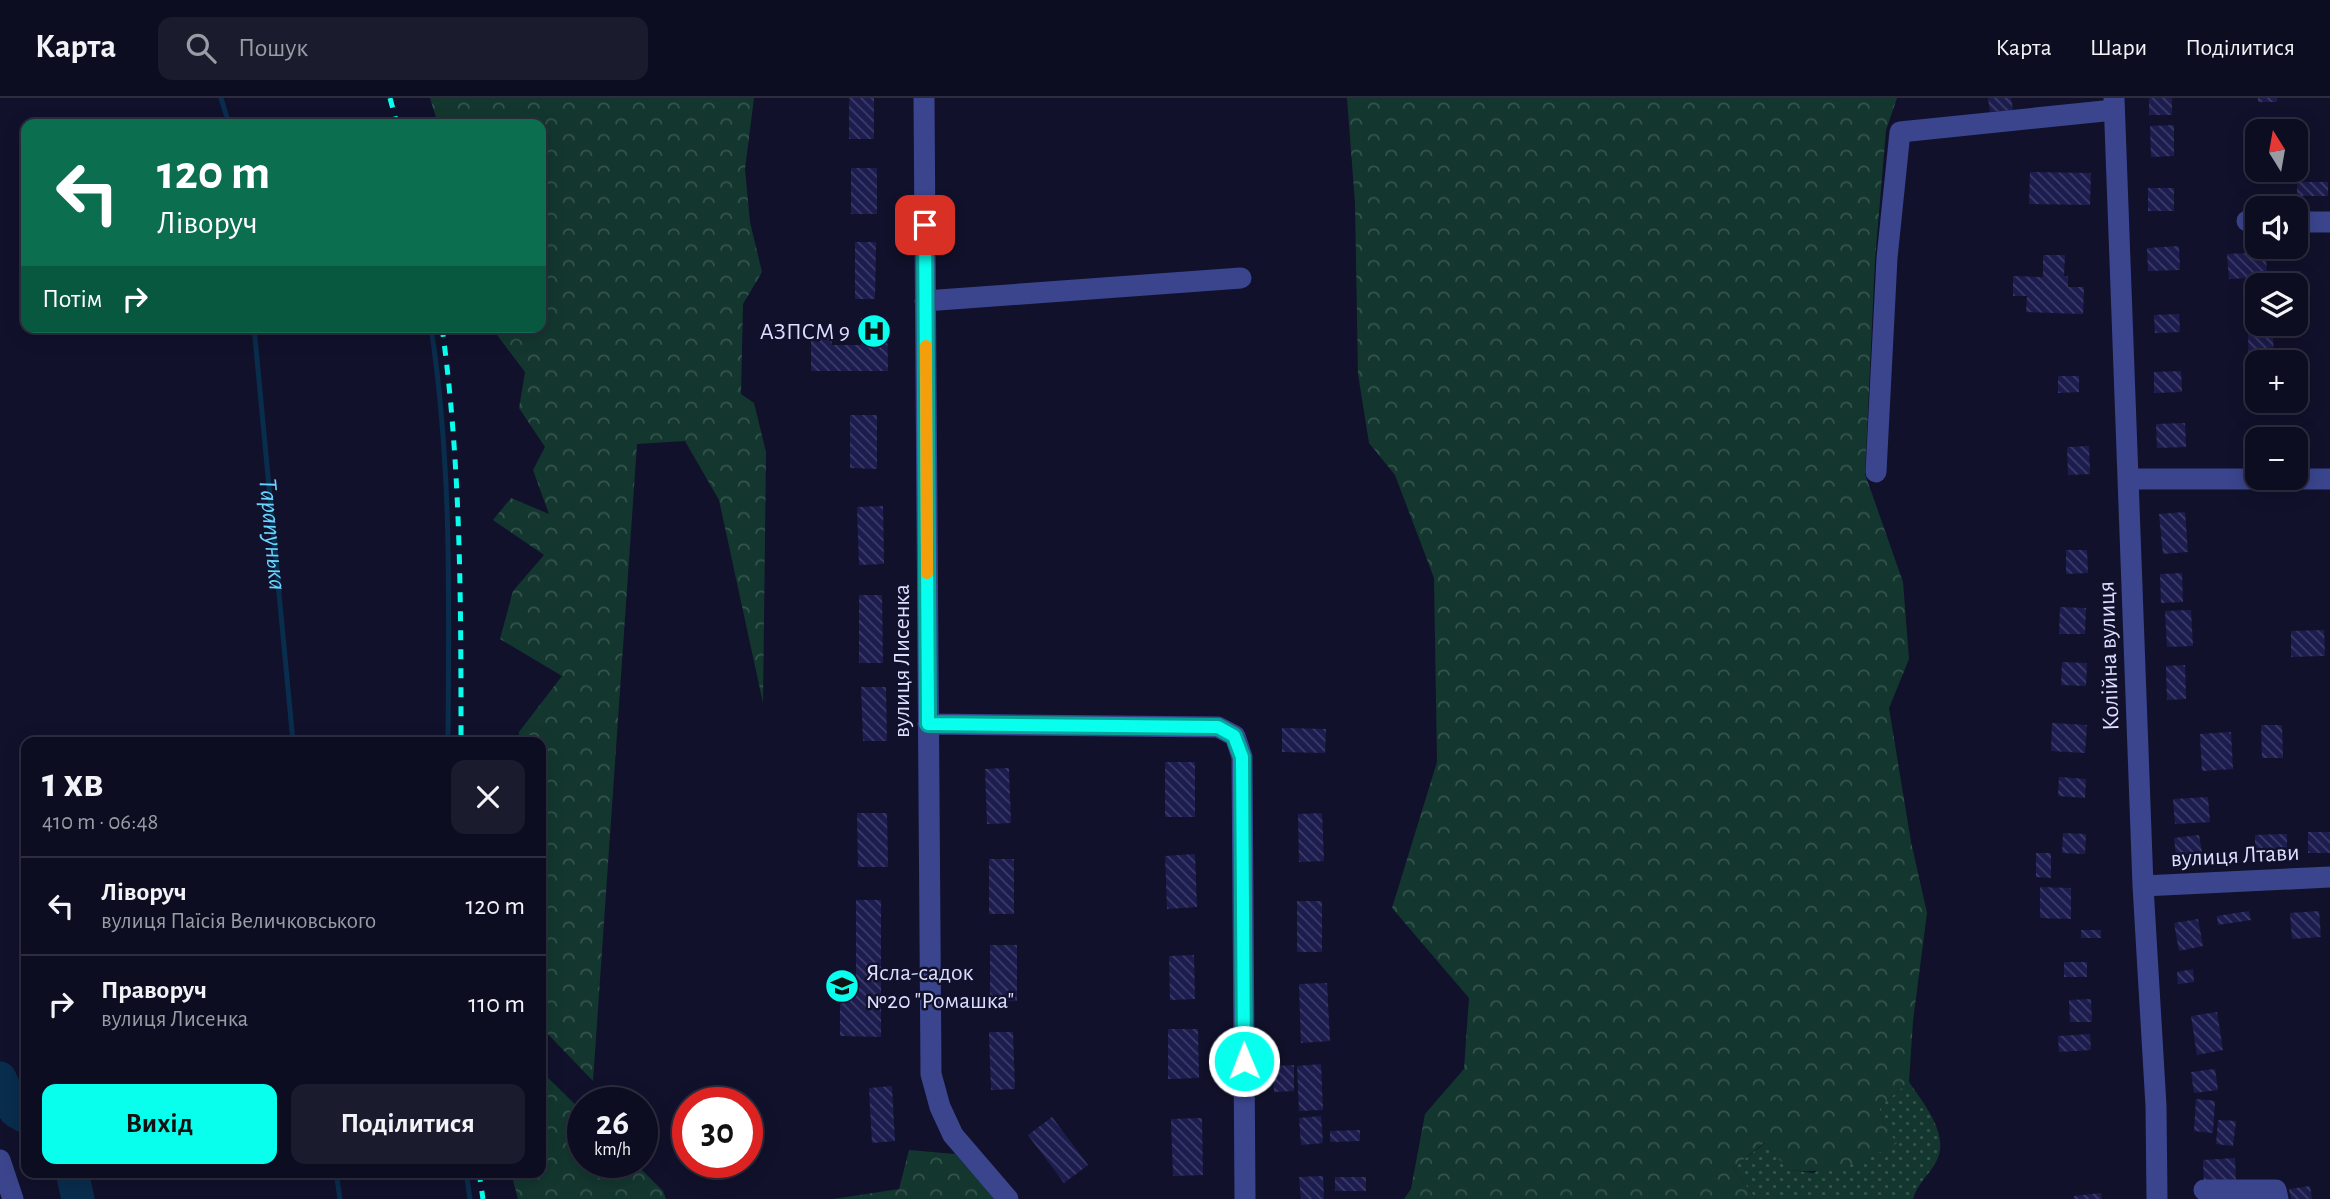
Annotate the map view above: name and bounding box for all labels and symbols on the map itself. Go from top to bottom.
north arrow [2245,119,2308,182]
pin [895,195,955,255]
hospital icon: АЗПСМ 9 [855,312,893,350]
place label: АЗПСМ 9 [760,320,850,344]
water label: Тарапунька [254,477,291,591]
street label: Колійна вулиця [2094,581,2124,731]
street label: вулиця Лисенка [890,584,914,738]
street label: вулиця Лтави [2170,841,2300,871]
place label: Ясла-садок №20 "Ромашка" [866,961,1014,1013]
school or university icon: Ясла-садок №20 "Ромашка" [823,967,861,1005]
position arrow [1207,1024,1281,1098]
speed limit sign: 30 [672,1087,763,1178]

